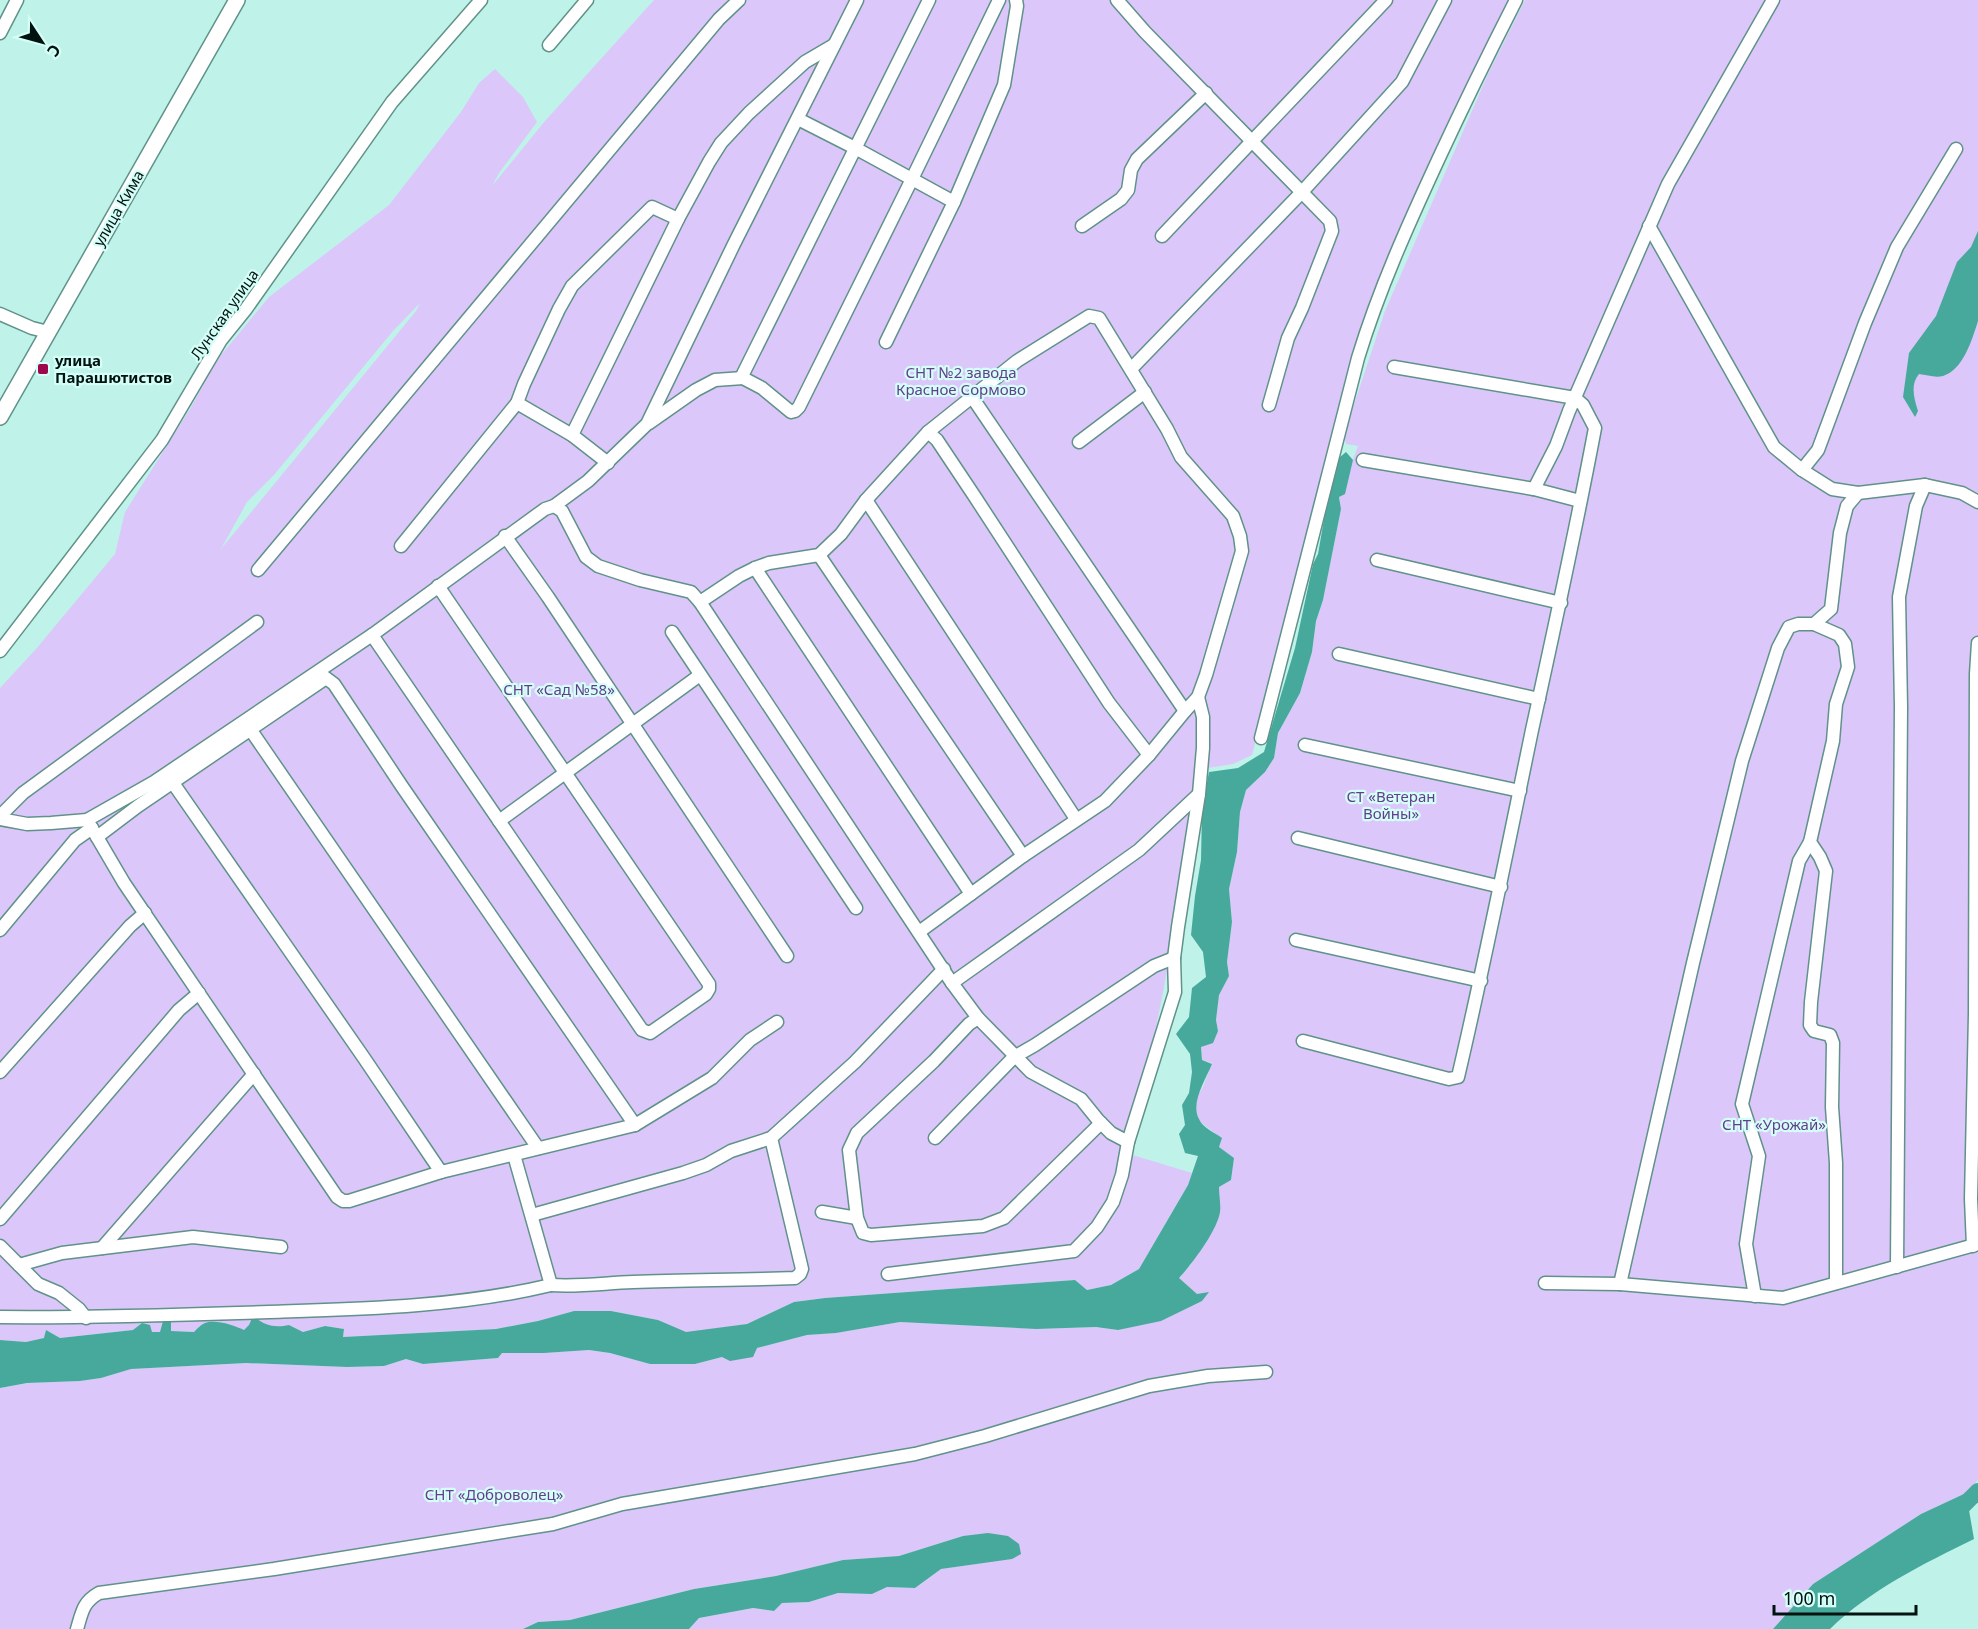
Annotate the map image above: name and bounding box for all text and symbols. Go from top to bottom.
north arrow [12,12,72,72]
text: С [42,40,66,61]
street label: улица Кима [88,166,148,250]
street label: Лунская улица [185,265,263,363]
place label: улица Парашютистов [54,350,172,387]
marker: улица Парашютистов [36,362,50,376]
park label: СНТ №2 завода Красное Сормово [896,362,1026,399]
park label: СНТ «Сад №58» [503,679,615,699]
park label: СТ «Ветеран Войны» [1346,786,1436,823]
park label: СНТ «Урожай» [1722,1114,1826,1134]
park label: СНТ «Доброволец» [425,1484,564,1504]
scale bar [1774,1578,1916,1616]
text: 100 m [1783,1586,1835,1610]

